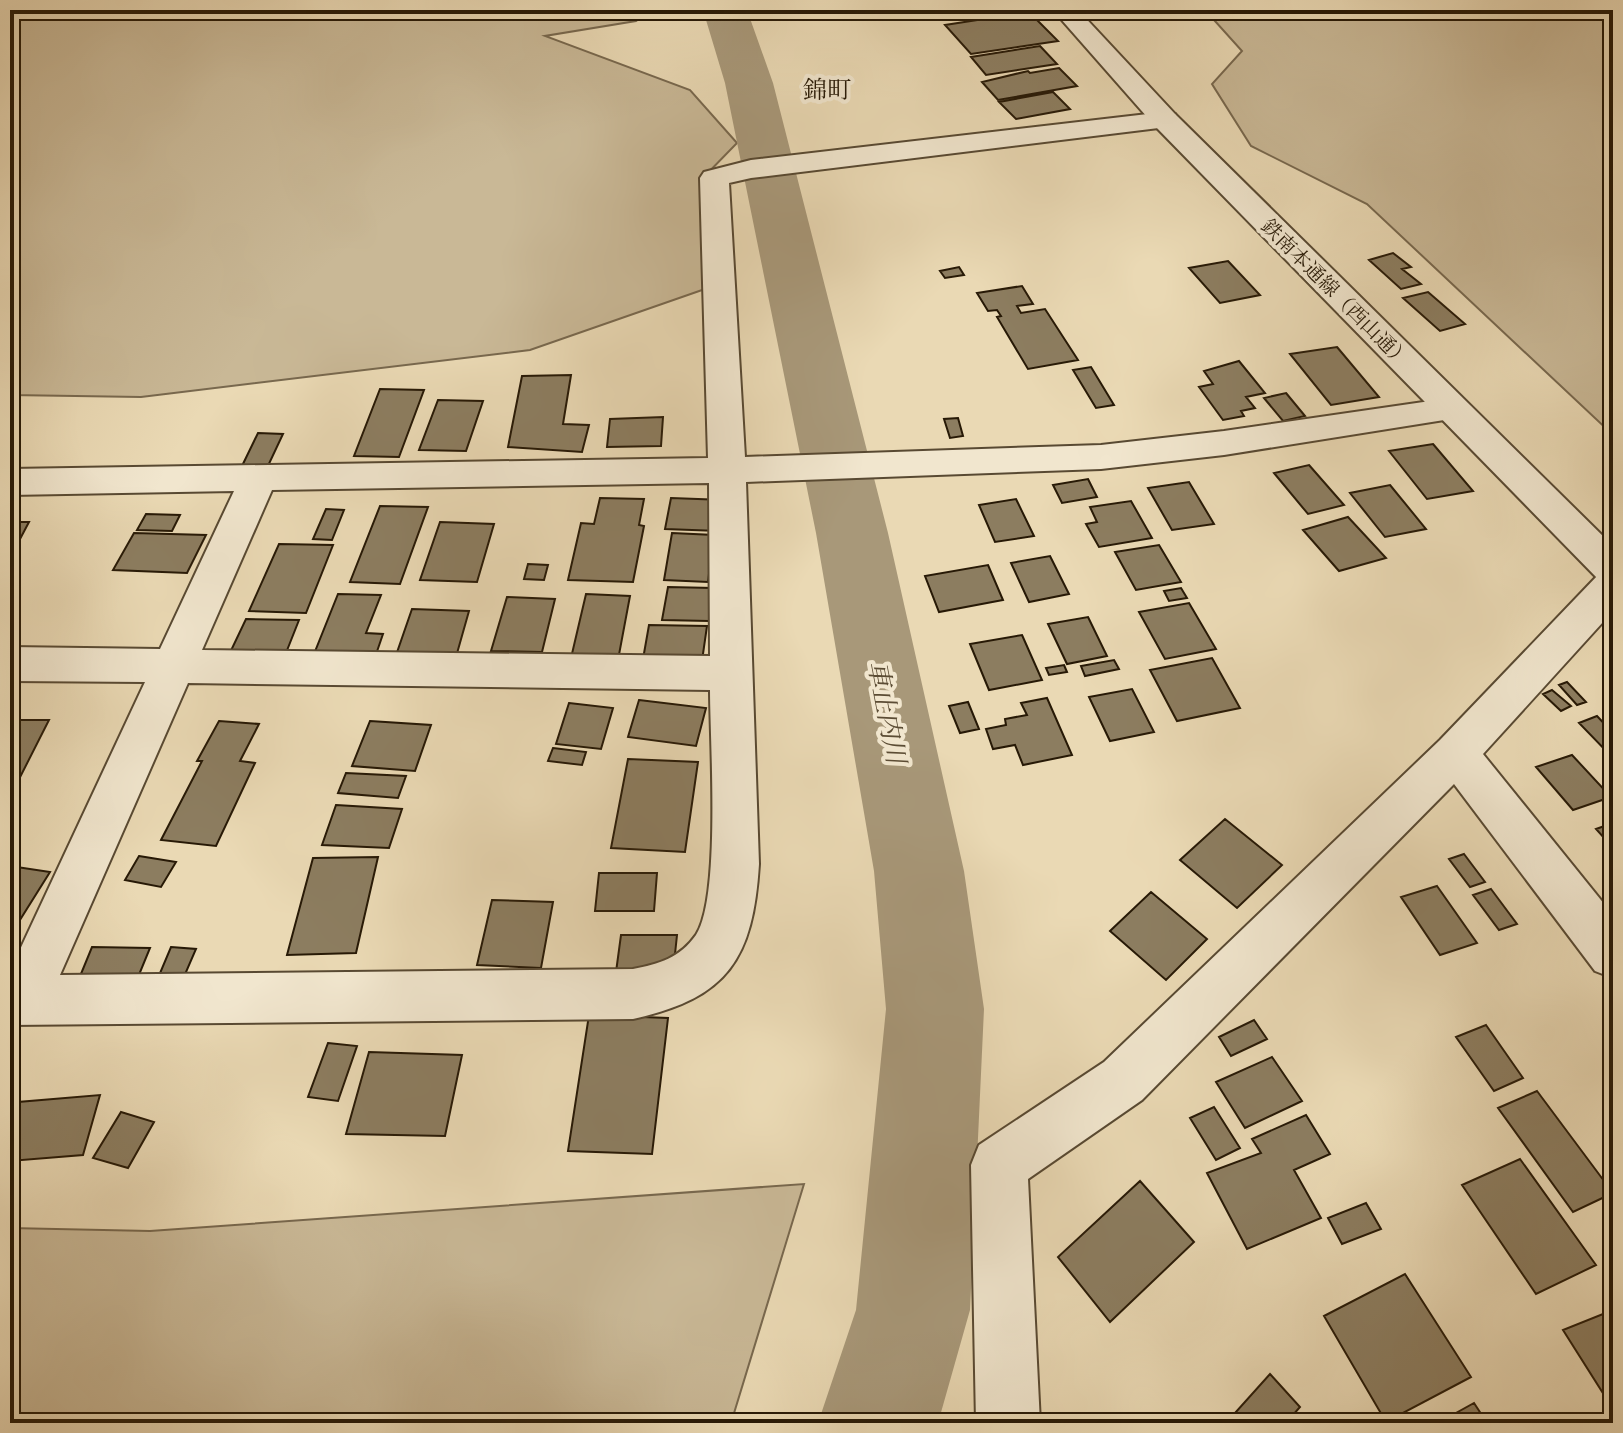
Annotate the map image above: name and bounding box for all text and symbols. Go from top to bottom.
district label: 錦町 [803,75,851,104]
street label: 鉄南本通線（西山通） [1257,214,1415,372]
water label: 車止内川 [861,658,913,769]

